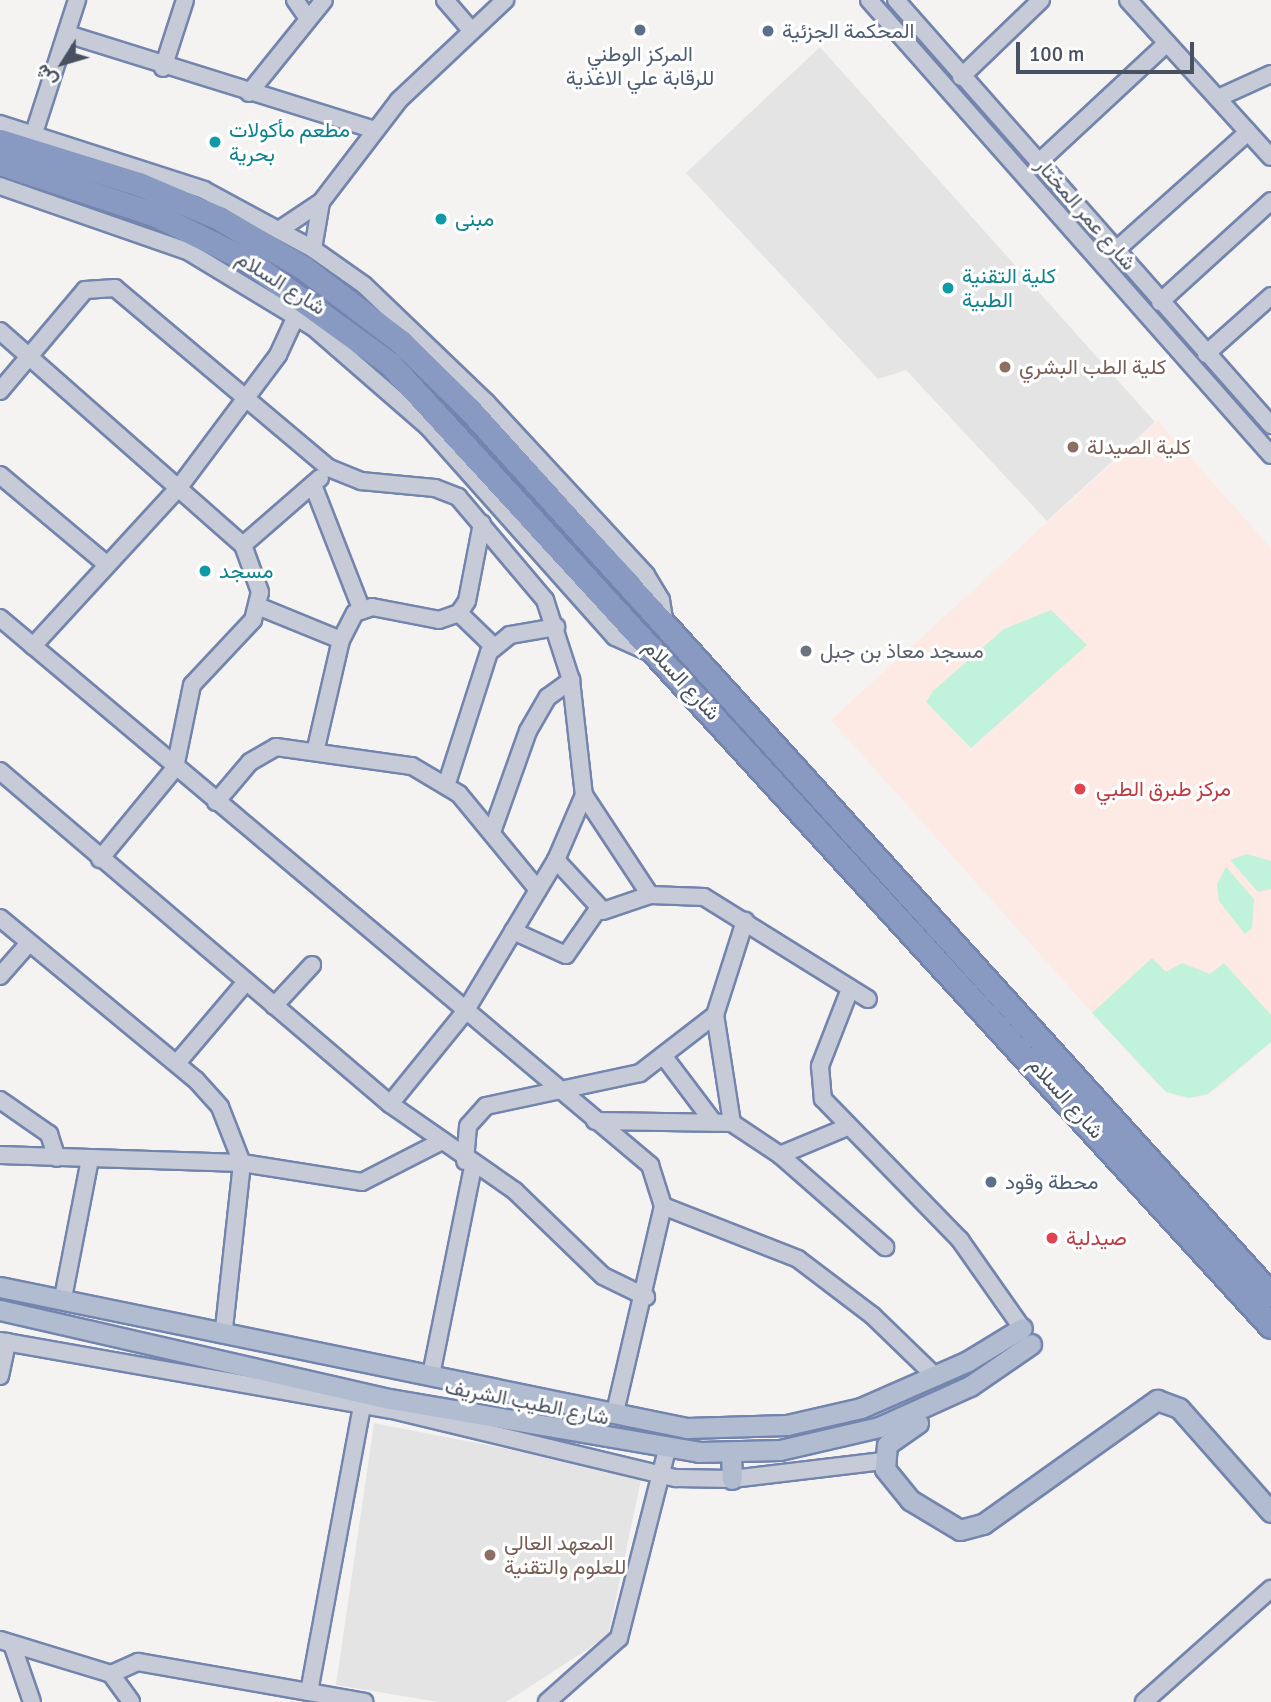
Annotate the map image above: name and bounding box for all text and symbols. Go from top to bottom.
place label: المحكمة الجزئية [782,18,914,44]
marker: المركز الوطني للرقابة علي الاغذية [632,22,648,38]
marker: المحكمة الجزئية [760,23,776,39]
north arrow [28,28,98,98]
scale bar [1019,28,1198,72]
place label: المركز الوطني للرقابة علي الاغذية [566,41,714,91]
text: 100 m [1029,41,1084,67]
text: ش [30,59,63,92]
place label: مطعم مأكولات بحرية [229,117,350,167]
marker: مطعم مأكولات بحرية [207,134,223,150]
street label: شارع عمر المختار [1030,153,1142,275]
place label: مبنى [455,206,494,232]
marker: مبنى [433,211,449,227]
street label: شارع السلام [232,246,330,320]
place label: كلية التقنية الطبية [962,263,1056,313]
marker: كلية التقنية الطبية [940,280,956,296]
place label: كلية الطب البشري [1019,354,1166,380]
marker: كلية الطب البشري [997,359,1013,375]
place label: كلية الصيدلة [1087,434,1191,460]
marker: كلية الصيدلة [1065,439,1081,455]
place label: مسجد [219,558,273,584]
marker: مسجد [197,563,213,579]
street label: شارع السلام [638,635,726,725]
place label: مسجد معاذ بن جبل [820,638,984,664]
marker: مسجد معاذ بن جبل [798,643,814,659]
place label: مركز طبرق الطبي [1096,776,1231,802]
marker: مركز طبرق الطبي [1070,779,1090,799]
street label: شارع السلام [1023,1052,1109,1144]
place label: محطة وقود [1005,1169,1099,1195]
marker: محطة وقود [983,1174,999,1190]
place label: صيدلية [1066,1225,1127,1251]
marker: صيدلية [1044,1230,1060,1246]
street label: شارع الطيب الشريف [443,1374,611,1430]
place label: المعهد العالي للعلوم والتقنية [504,1530,626,1580]
marker: المعهد العالي للعلوم والتقنية [482,1547,498,1563]

